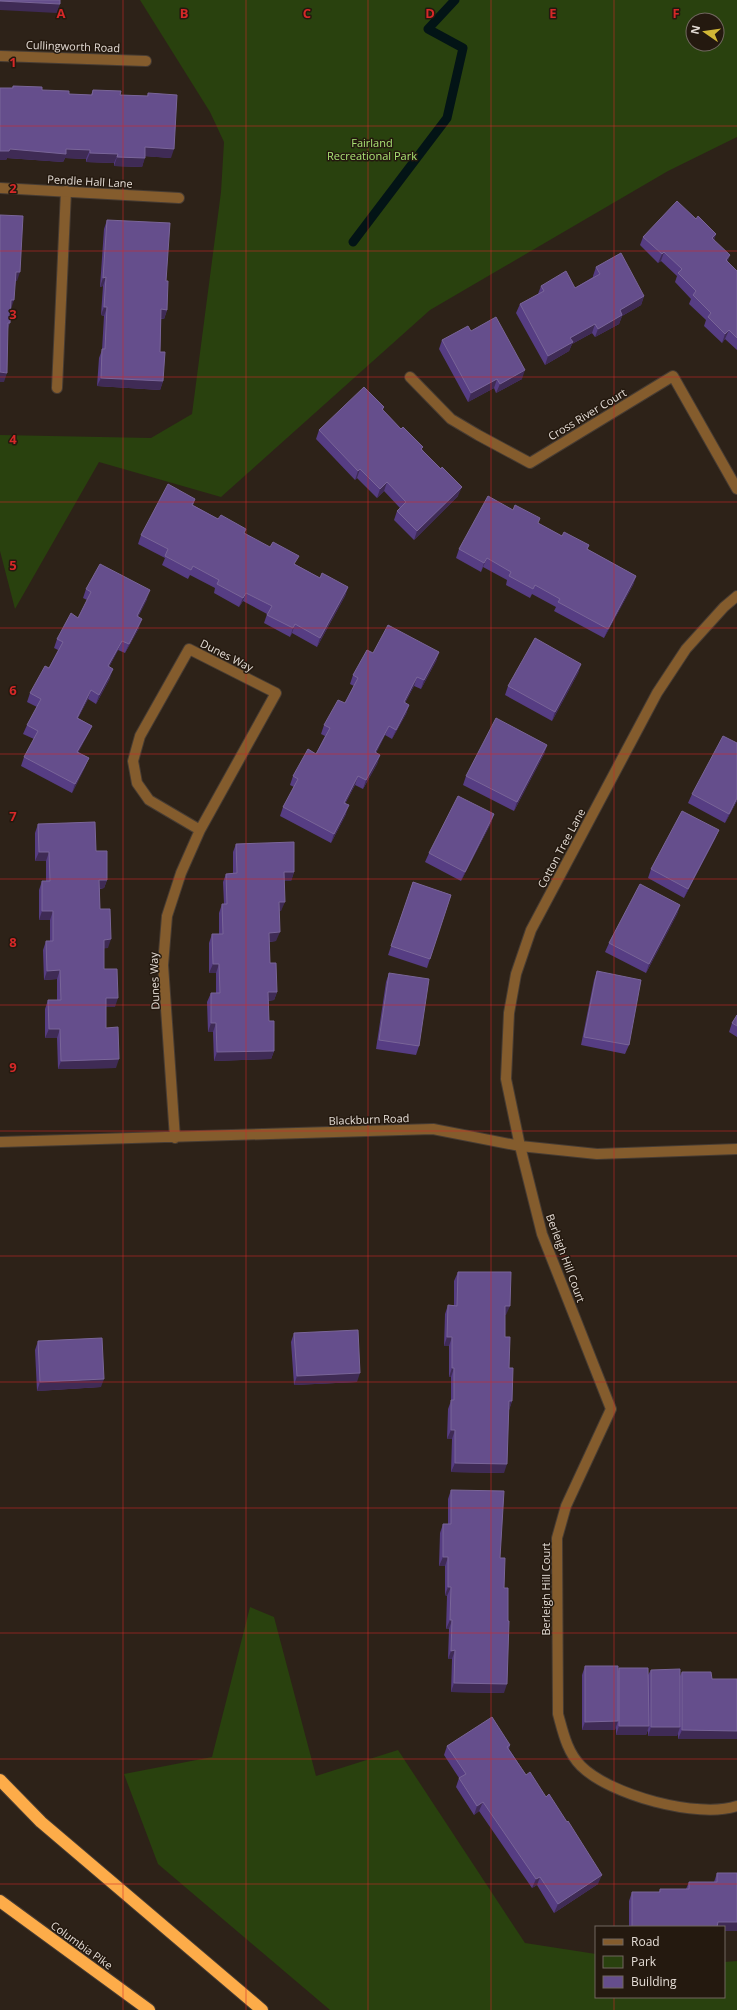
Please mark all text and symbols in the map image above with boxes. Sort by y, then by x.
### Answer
text: A [57,4,66,22]
text: B [180,4,189,22]
text: C [303,4,311,22]
text: D [425,4,435,22]
text: E [549,4,557,22]
text: F [672,4,680,22]
north arrow [685,12,725,52]
text: N [686,24,703,36]
street label: Cullingworth Road [26,37,120,55]
text: 1 [9,53,17,71]
park label: Fairland Recreational Park [327,135,417,163]
street label: Pendle Hall Lane [47,171,133,191]
text: 2 [9,179,17,197]
text: 3 [9,305,17,323]
street label: Cross River Court [545,385,629,443]
text: 4 [9,430,17,448]
text: 5 [9,556,17,574]
street label: Dunes Way [198,635,256,675]
text: 6 [9,681,17,699]
street label: Cotton Tree Lane [534,806,588,890]
text: 7 [9,807,17,825]
text: 8 [9,933,17,951]
street label: Dunes Way [145,952,162,1010]
text: 9 [9,1058,17,1076]
street label: Blackburn Road [328,1110,410,1128]
street label: Berleigh Hill Court [543,1212,589,1304]
street label: Berleigh Hill Court [538,1542,553,1636]
street label: Columbia Pike [48,1917,116,1973]
legend [595,1926,725,1998]
text: Road [631,1933,660,1950]
text: Park [631,1953,657,1970]
text: Building [631,1973,677,1990]

